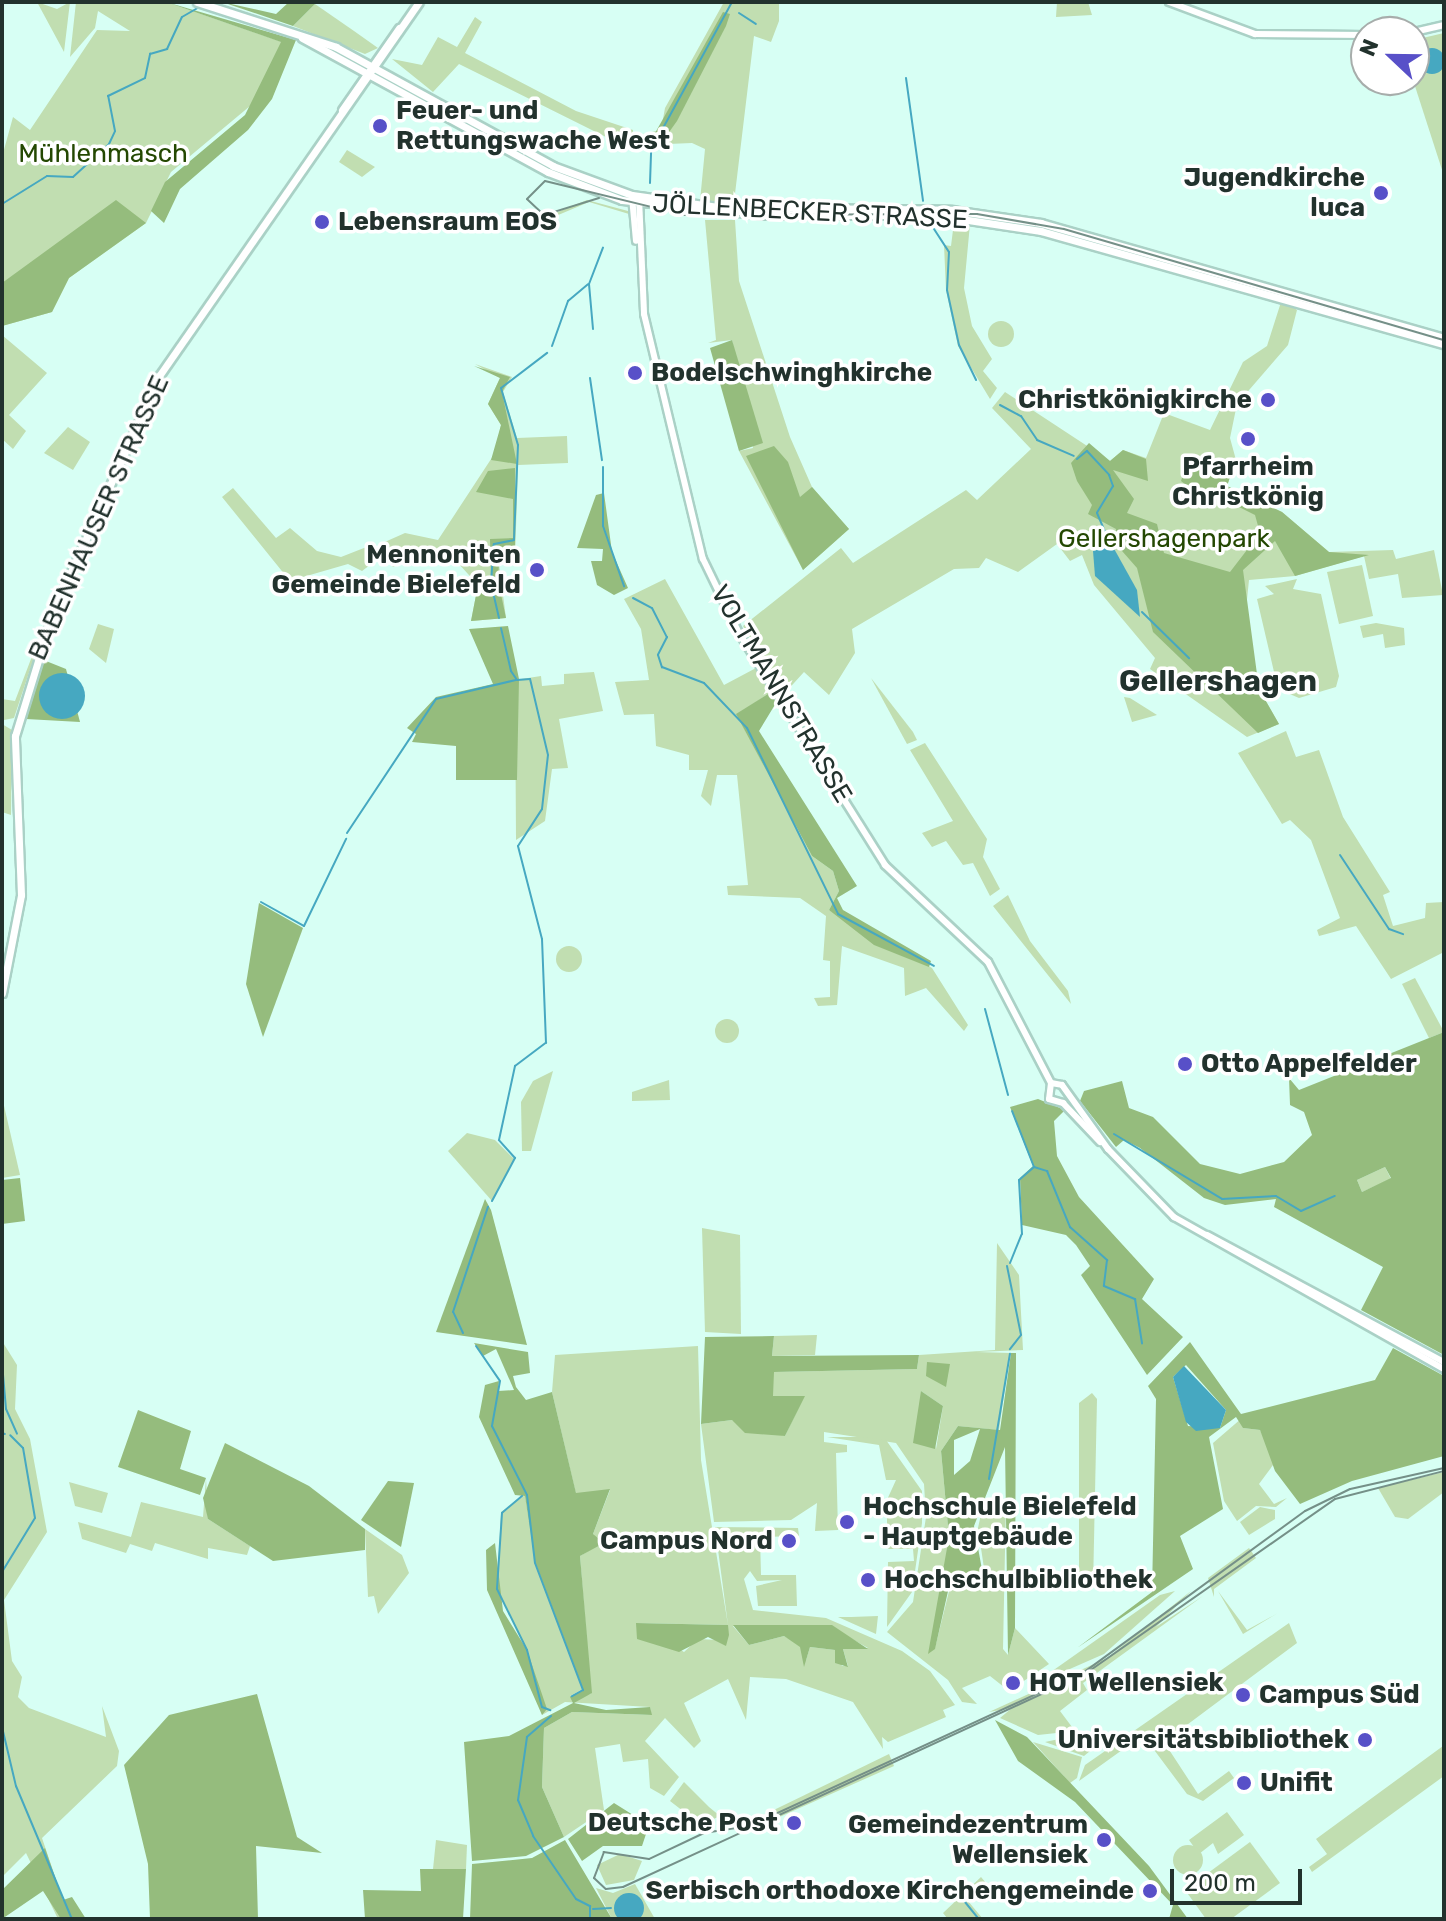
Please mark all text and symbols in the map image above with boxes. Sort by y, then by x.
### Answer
north arrow [1350,16,1430,96]
text: N [1354,35,1385,60]
place label: Feuer- und Rettungswache West [396,95,670,156]
marker: Feuer- und Rettungswache West [371,117,389,135]
park label: Mühlenmasch [18,138,188,170]
place label: Jugendkirche luca [1184,162,1365,224]
marker: Jugendkirche luca [1372,184,1390,202]
street label: JÖLLENBECKER STRASSE [652,188,968,236]
place label: Lebensraum EOS [338,206,557,238]
marker: Lebensraum EOS [313,213,331,231]
place label: Bodelschwinghkirche [651,357,932,389]
marker: Bodelschwinghkirche [626,364,644,382]
street label: BABENHAUSER STRASSE [22,371,176,665]
place label: Christkönigkirche [1018,384,1252,416]
marker: Christkönigkirche [1259,391,1277,409]
marker: Pfarrheim Christkönig [1239,430,1257,448]
place label: Pfarrheim Christkönig [1172,451,1324,512]
park label: Gellershagenpark [1058,523,1270,555]
place label: Mennoniten Gemeinde Bielefeld [271,539,521,600]
marker: Mennoniten Gemeinde Bielefeld [528,561,546,579]
street label: VOLTMANNSTRASSE [704,580,858,808]
district label: Gellershagen [1119,663,1317,699]
place label: Otto Appelfelder [1201,1048,1417,1080]
marker: Otto Appelfelder [1176,1055,1194,1073]
place label: Hochschule Bielefeld - Hauptgebäude [863,1491,1137,1552]
marker: Hochschule Bielefeld - Hauptgebäude [838,1513,856,1531]
place label: Campus Nord [600,1525,773,1557]
marker: Campus Nord [780,1532,798,1550]
place label: Hochschulbibliothek [884,1564,1153,1596]
marker: Hochschulbibliothek [859,1571,877,1589]
place label: HOT Wellensiek [1029,1667,1225,1699]
marker: HOT Wellensiek [1004,1674,1022,1692]
place label: Campus Süd [1259,1679,1420,1711]
marker: Campus Süd [1234,1686,1252,1704]
place label: Universitätsbibliothek [1057,1724,1349,1756]
marker: Universitätsbibliothek [1356,1731,1374,1749]
place label: Unifit [1260,1767,1333,1799]
marker: Unifit [1235,1774,1253,1792]
place label: Deutsche Post [588,1807,778,1839]
place label: Gemeindezentrum Wellensiek [848,1809,1088,1870]
marker: Deutsche Post [785,1814,803,1832]
marker: Gemeindezentrum Wellensiek [1095,1831,1113,1849]
scale bar [1174,1853,1306,1903]
text: 200 m [1184,1869,1256,1897]
place label: Serbisch orthodoxe Kirchengemeinde [645,1875,1134,1907]
marker: Serbisch orthodoxe Kirchengemeinde [1141,1882,1159,1900]

